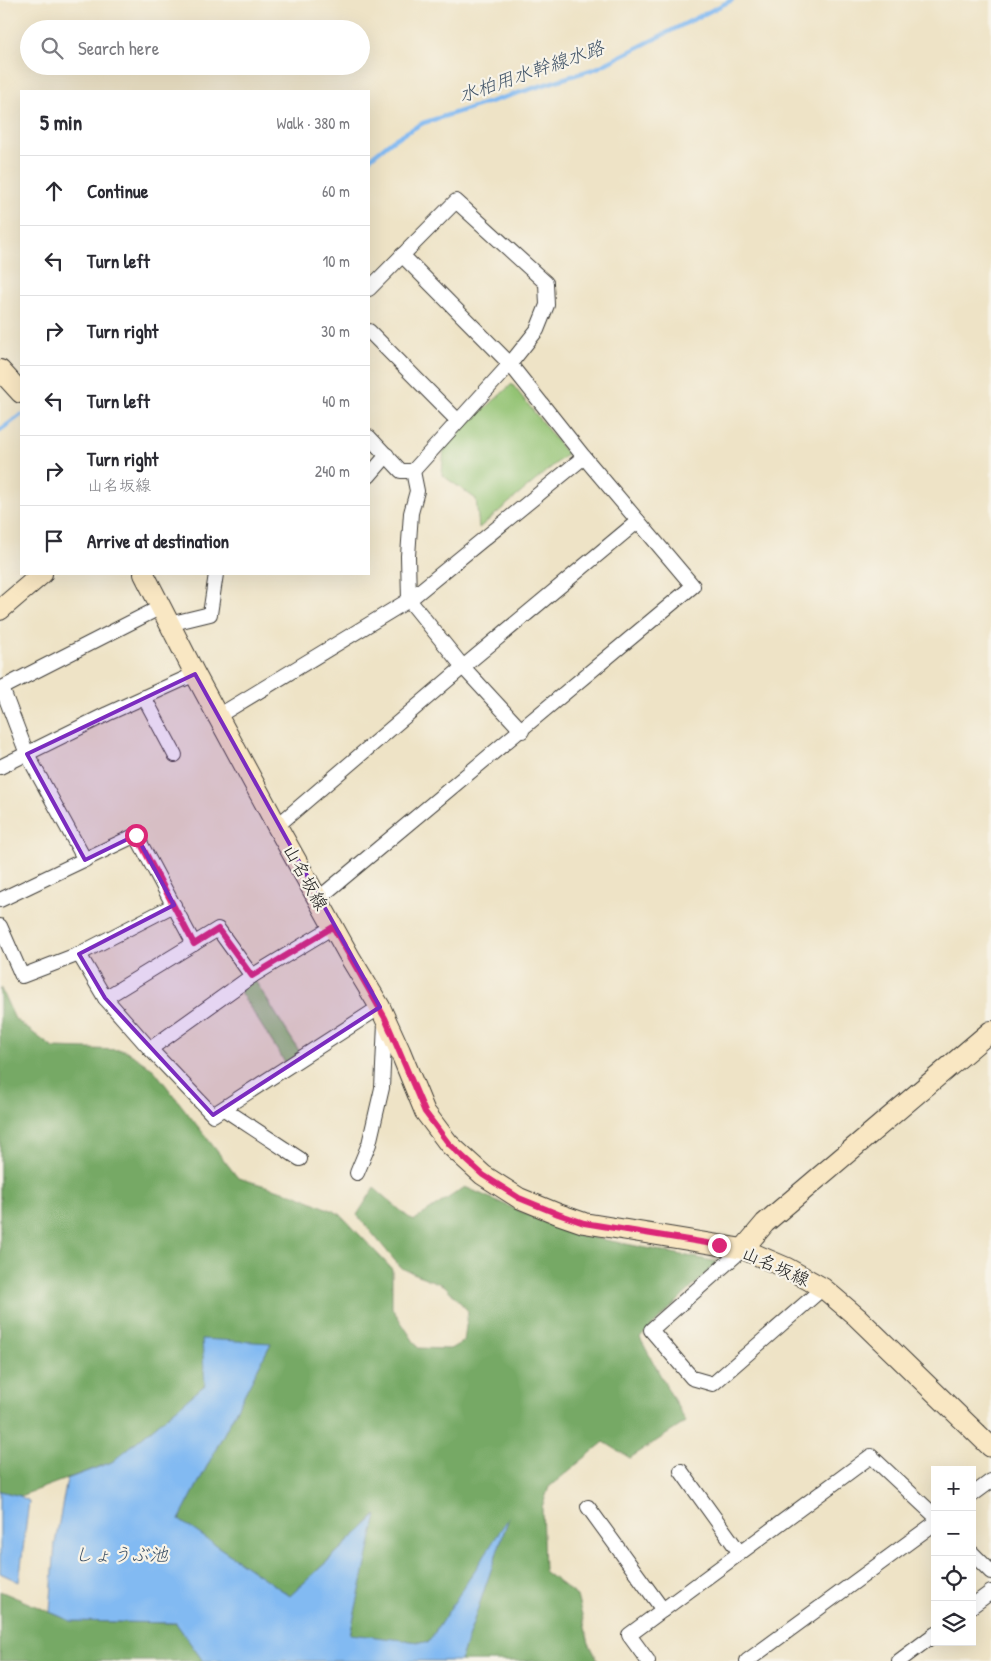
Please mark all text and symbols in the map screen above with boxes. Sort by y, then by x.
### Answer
search box [20,20,370,75]
icon: search [38,34,66,62]
water label: 水柏用水幹線水路 [455,34,608,108]
text: Search here [78,35,159,61]
text: 5 min [40,108,82,137]
text: Walk · 380 m [277,112,350,134]
icon: ahead [40,177,68,205]
text: Continue [87,178,148,204]
text: 60 m [322,180,350,202]
icon: left [40,247,68,275]
text: Turn left [87,248,150,274]
text: 10 m [322,250,350,272]
icon: right [40,317,68,345]
text: Turn right [87,318,158,344]
text: 30 m [321,320,350,342]
icon: left [40,387,68,415]
text: Turn left [87,388,150,414]
text: 40 m [322,390,350,412]
text: Turn right [87,446,158,472]
icon: right [40,457,68,485]
text: 240 m [315,460,350,482]
text: 山名坂線 [87,474,151,496]
icon: arrive [40,527,68,555]
text: Arrive at destination [87,528,229,554]
route start [125,824,148,847]
street label: 山名坂線 [278,839,334,915]
route end [708,1234,731,1257]
street label: 山名坂線 [738,1240,814,1292]
map controls [931,1466,976,1646]
button: + [931,1466,976,1511]
button: − [931,1511,976,1556]
water label: しょうぶ池 [74,1541,169,1567]
button: locate [931,1556,976,1601]
button: layers [931,1601,976,1646]

